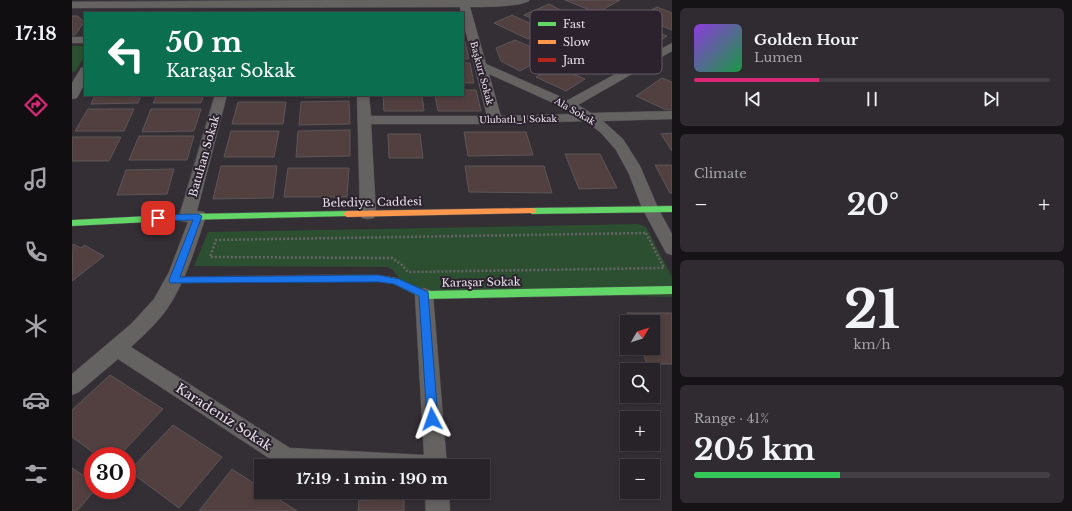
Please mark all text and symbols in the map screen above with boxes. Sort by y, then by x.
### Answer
legend [530,10,662,74]
text: Fast [563,17,586,31]
text: 17:18 [15,23,57,45]
text: 50 m [166,25,242,60]
icon: left [100,28,152,80]
text: Golden Hour [754,30,858,49]
text: Slow [563,35,591,49]
street label: Başkurt Sokak [468,40,496,107]
text: Lumen [754,49,803,66]
text: Jam [561,53,585,67]
text: Karaşar Sokak [166,60,296,82]
icon: previous [742,88,764,110]
icon: pause [861,88,883,110]
icon: next [980,88,1002,110]
icon: directions [22,91,50,119]
street label: Ala Sokak [552,94,598,127]
street label: Batuhan Sokak [186,113,222,198]
street label: Ulubatlı_1 Sokak [479,113,557,125]
icon: music [22,165,50,193]
text: Climate [694,165,747,182]
text: 20° [847,186,899,223]
text: − [694,191,708,218]
text: + [1038,191,1050,218]
street label: Belediye. Caddesi [322,194,422,210]
pin [141,201,175,235]
icon: arrive [147,207,169,229]
icon: phone [22,238,50,266]
street label: Karaşar Sokak [441,274,521,290]
text: 21 [844,278,900,342]
icon: climate [22,312,50,340]
north arrow [620,315,660,355]
map controls [620,315,660,499]
text: km/h [854,336,890,353]
button: search [620,363,660,403]
street label: Karadeniz Sokak [173,380,275,454]
icon: car [22,386,50,414]
position arrow [411,398,453,440]
text: Range · 41% [694,410,769,427]
button: + [620,411,660,451]
text: 205 km [694,431,815,468]
speed limit sign: 30 [84,447,136,499]
button: − [620,459,660,499]
icon: filters [22,460,50,488]
text: 17:19 · 1 min · 190 m [296,469,448,488]

